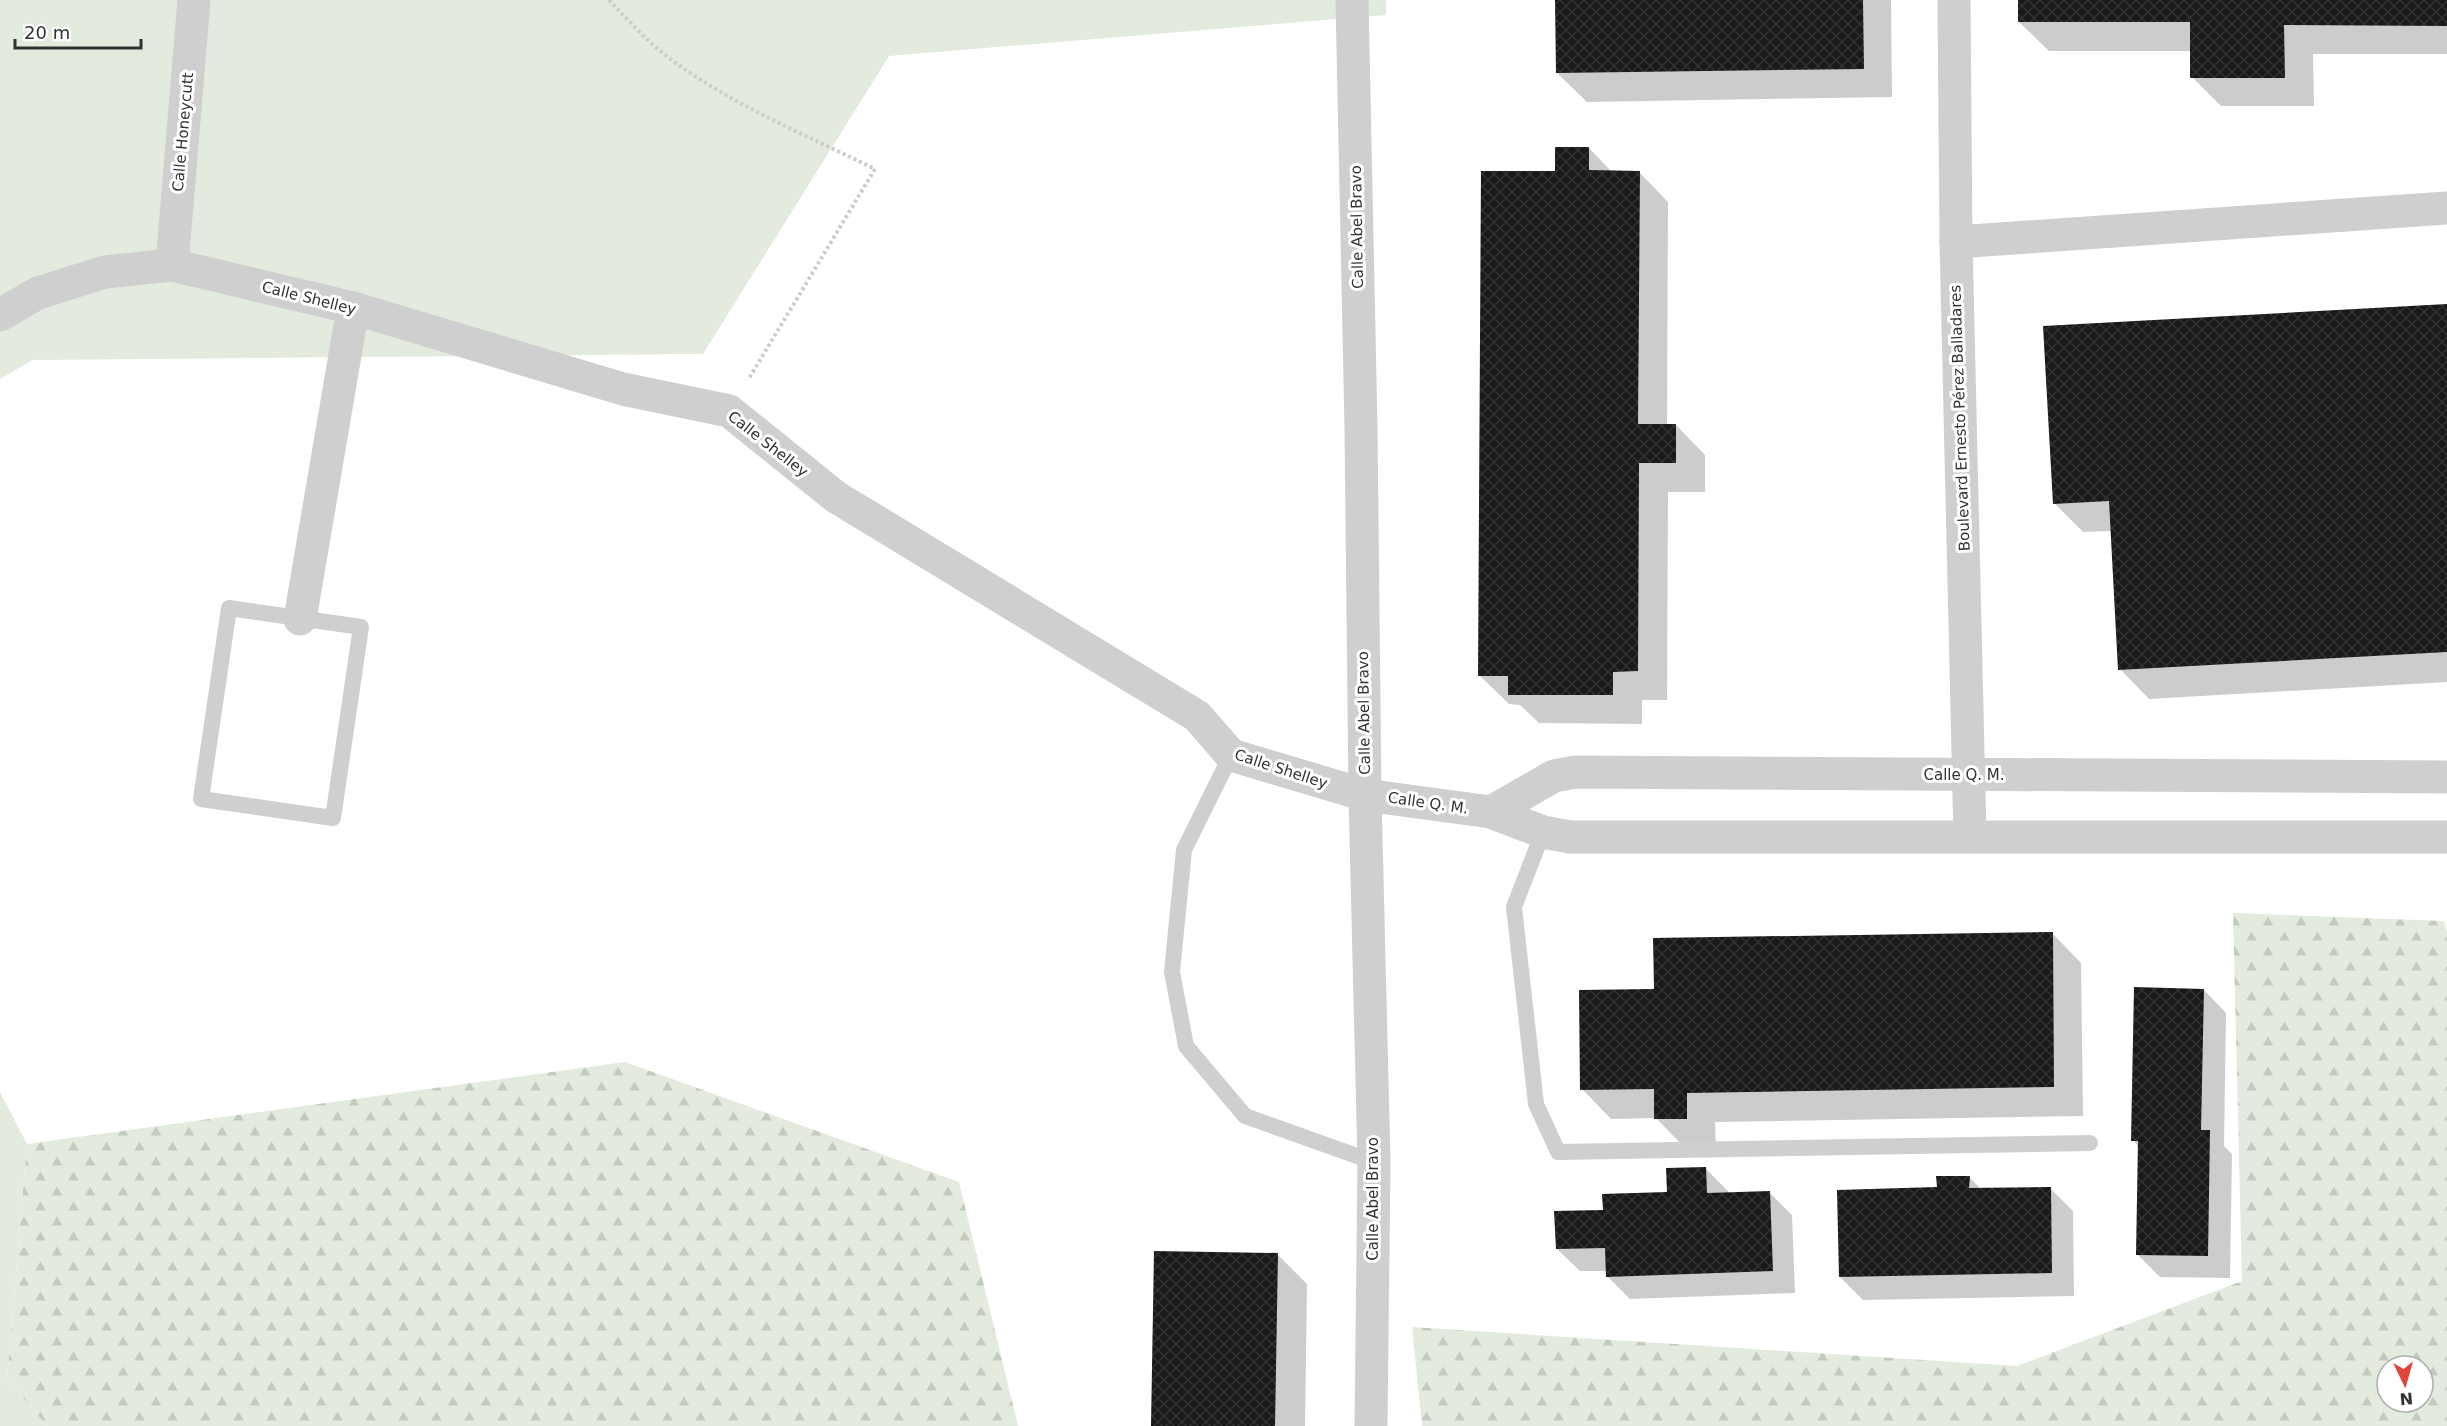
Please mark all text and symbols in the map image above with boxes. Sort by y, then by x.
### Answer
scale bar [15,12,141,50]
text: 20 m [24,22,70,43]
street label: Calle Honeycutt [169,72,197,192]
street label: Calle Abel Bravo [1347,165,1367,289]
street label: Calle Shelley [260,278,358,318]
street label: Boulevard Ernesto Pérez Balladares [1946,284,1974,551]
street label: Calle Shelley [724,407,812,481]
street label: Calle Abel Bravo [1354,651,1374,775]
street label: Calle Shelley [1232,745,1330,793]
street label: Calle Q. M. [1923,766,2005,784]
street label: Calle Q. M. [1387,788,1469,818]
street label: Calle Abel Bravo [1364,1137,1382,1261]
north arrow [2375,1354,2435,1414]
text: N [2399,1388,2414,1408]

